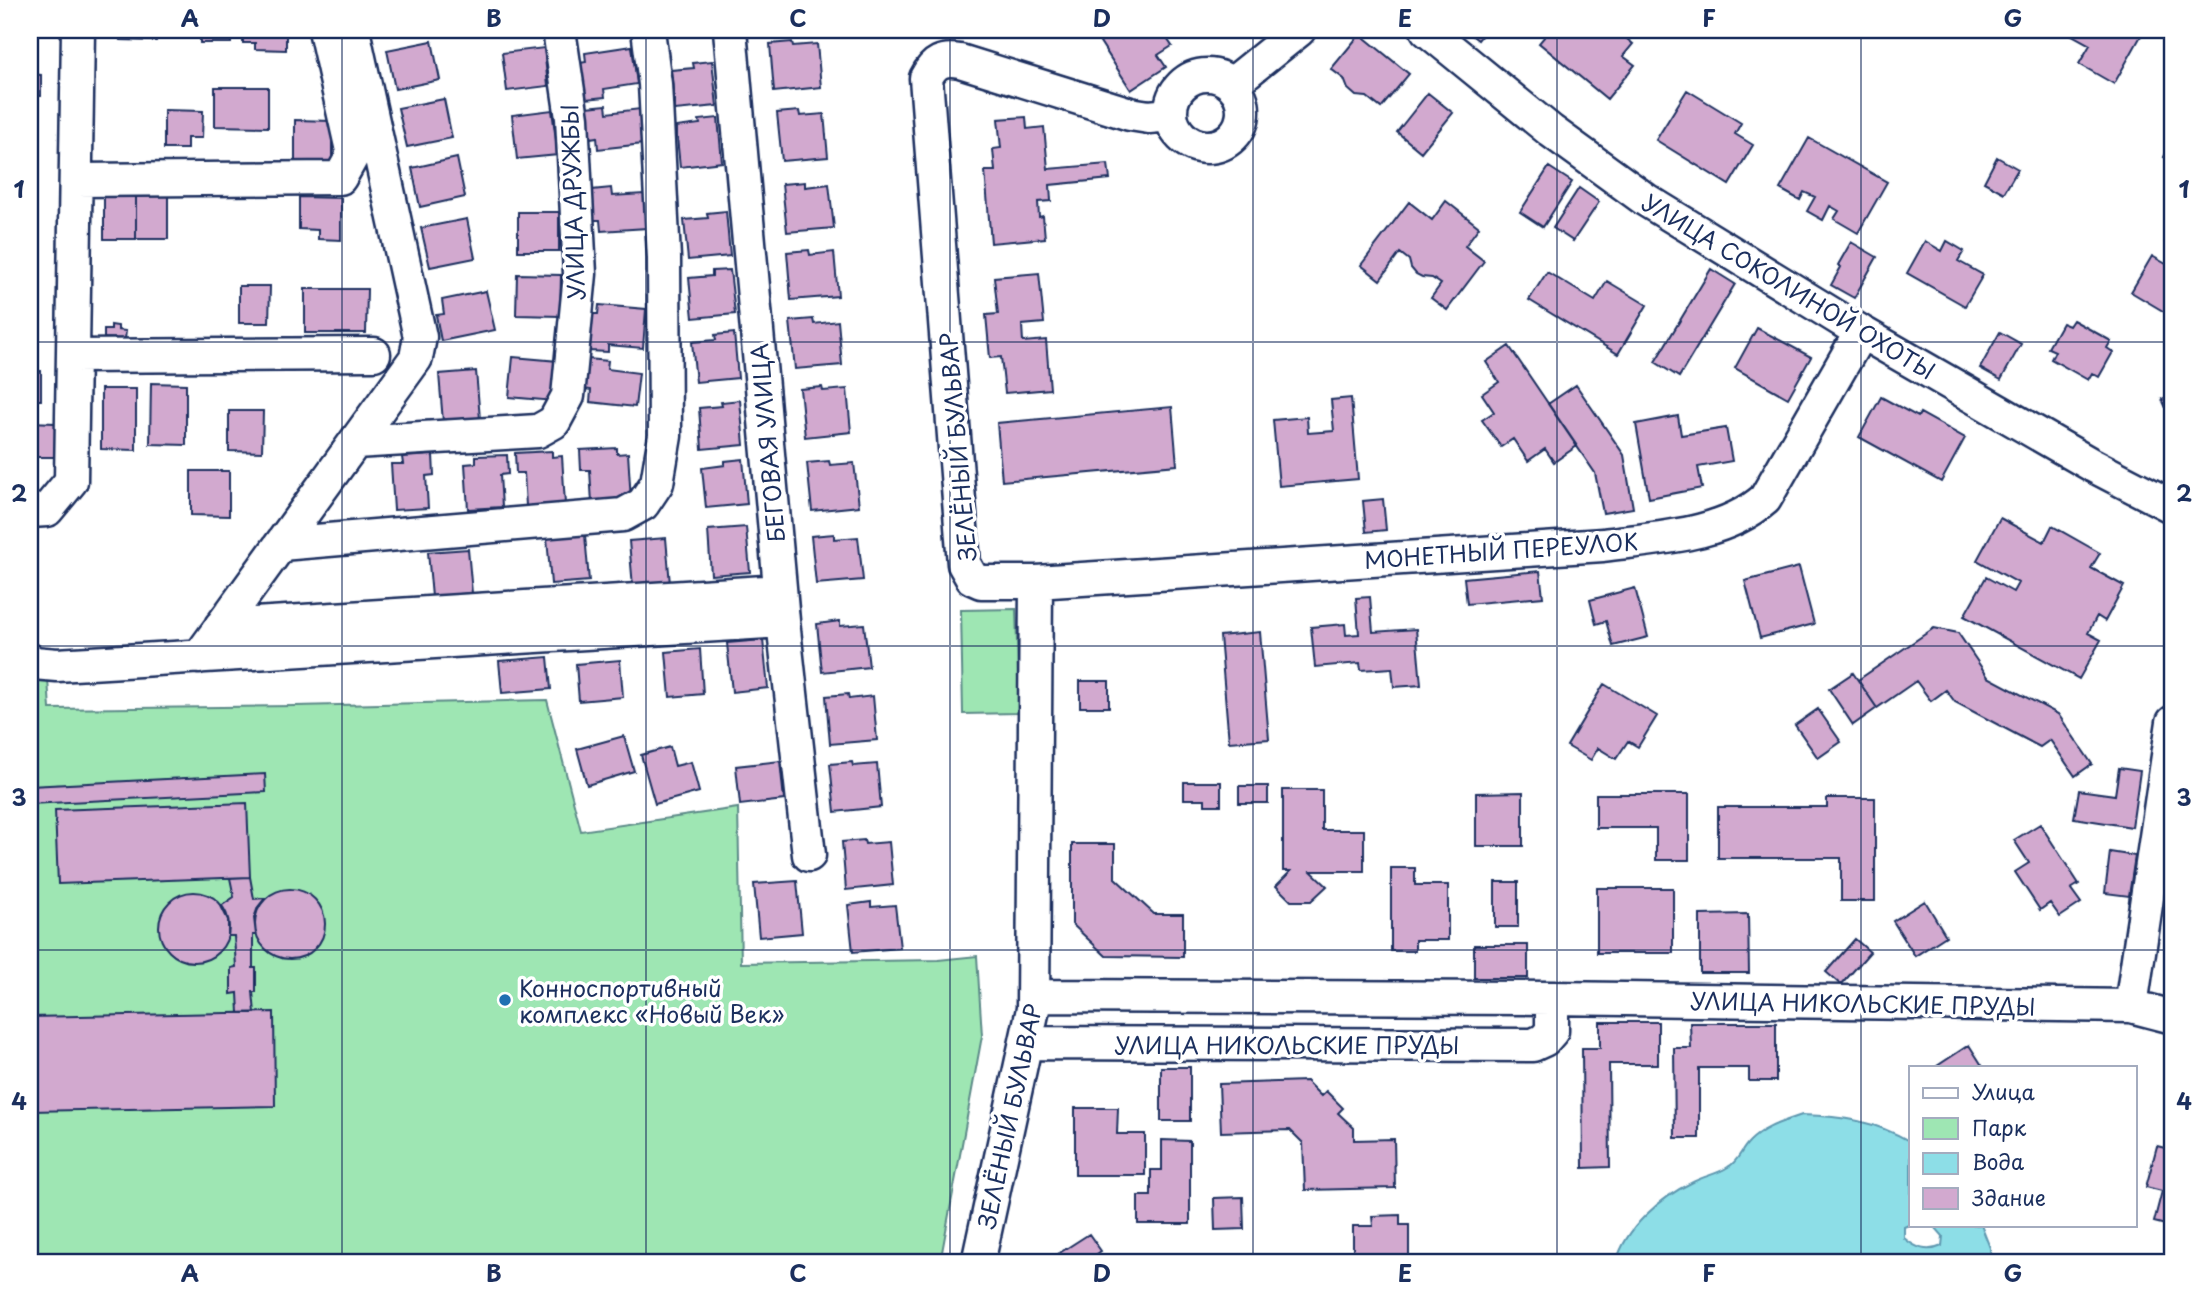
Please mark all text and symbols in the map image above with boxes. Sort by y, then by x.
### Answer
text: A [181,0,199,35]
text: B [486,0,502,35]
text: C [789,0,807,35]
text: D [1093,0,1111,35]
text: E [1398,0,1412,35]
text: F [1702,0,1716,35]
text: G [2004,0,2022,35]
street label: УЛИЦА ДРУЖБЫ [551,103,593,301]
text: 1 [14,171,25,206]
text: 1 [2179,171,2190,206]
street label: УЛИЦА СОКОЛИНОЙ ОХОТЫ [1636,184,1942,388]
street label: ЗЕЛЁНЫЙ БУЛЬВАР [930,331,984,563]
street label: БЕГОВАЯ УЛИЦА [741,342,793,544]
text: 2 [11,475,27,510]
text: 2 [2176,475,2192,510]
street label: МОНЕТНЫЙ ПЕРЕУЛОК [1363,523,1639,577]
text: 3 [11,779,27,814]
text: 3 [2176,779,2192,814]
place label: Конноспортивный комплекс «Новый Век» [519,970,784,1031]
street label: УЛИЦА НИКОЛЬСКИЕ ПРУДЫ [1690,982,2036,1024]
marker: Конноспортивный комплекс «Новый Век» [497,992,513,1008]
street label: ЗЕЛЁНЫЙ БУЛЬВАР [968,1000,1050,1232]
street label: УЛИЦА НИКОЛЬСКИЕ ПРУДЫ [1114,1027,1460,1062]
legend [1909,1066,2136,1226]
text: Улица [1972,1075,2035,1107]
text: 4 [11,1083,27,1118]
text: 4 [2176,1083,2192,1118]
text: Парк [1972,1111,2027,1143]
text: Вода [1972,1145,2024,1177]
text: Здание [1972,1181,2046,1213]
text: A [181,1255,199,1290]
text: B [486,1255,502,1290]
text: C [789,1255,807,1290]
text: D [1093,1255,1111,1290]
text: E [1398,1255,1412,1290]
text: F [1702,1255,1716,1290]
text: G [2004,1255,2022,1290]

